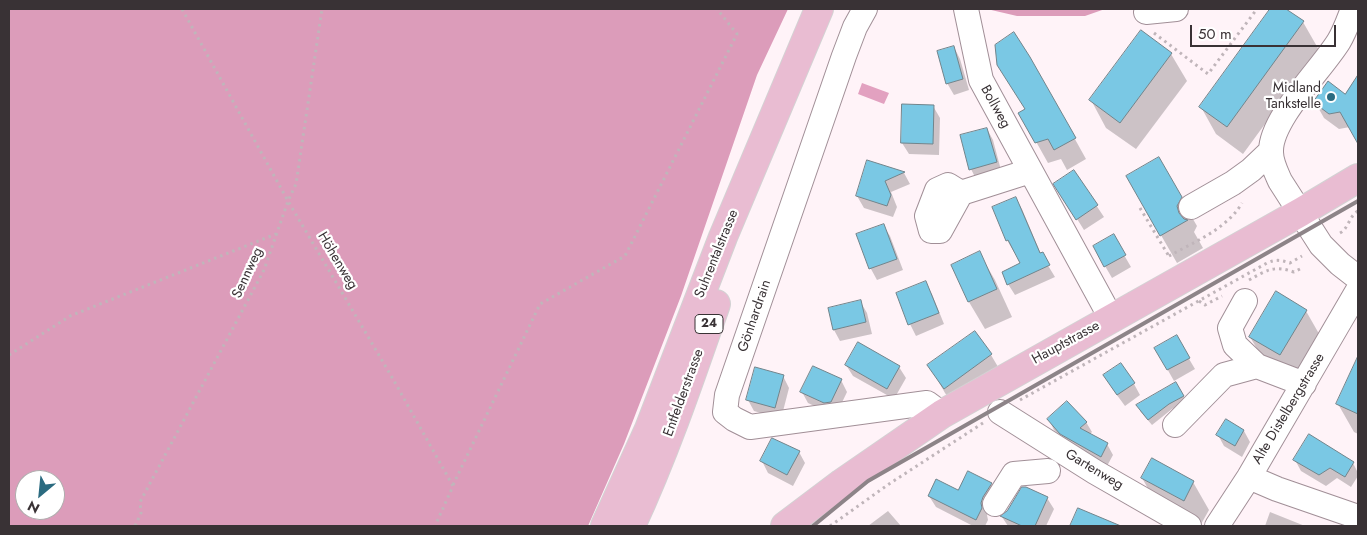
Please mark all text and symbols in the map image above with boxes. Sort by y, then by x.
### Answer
scale bar [1192,15,1338,47]
text: 50 m [1198,23,1232,45]
place label: Midland Tankstelle [1266,81,1321,114]
street label: Bollweg [976,83,1014,131]
marker: Midland Tankstelle [1325,91,1337,103]
street label: Suhrentalstrasse [692,207,742,301]
street label: Höhenweg [313,229,361,293]
street label: Sennweg [229,245,267,301]
street label: Gönhardrain [735,278,775,354]
road number: 24 [695,314,723,334]
street label: Hauptstrasse [1029,318,1103,368]
street label: Entfelderstrasse [660,347,708,439]
street label: Alte Distelbergstrasse [1249,350,1329,468]
street label: Gartenweg [1062,446,1126,494]
north arrow [15,470,65,520]
text: N [24,496,43,519]

